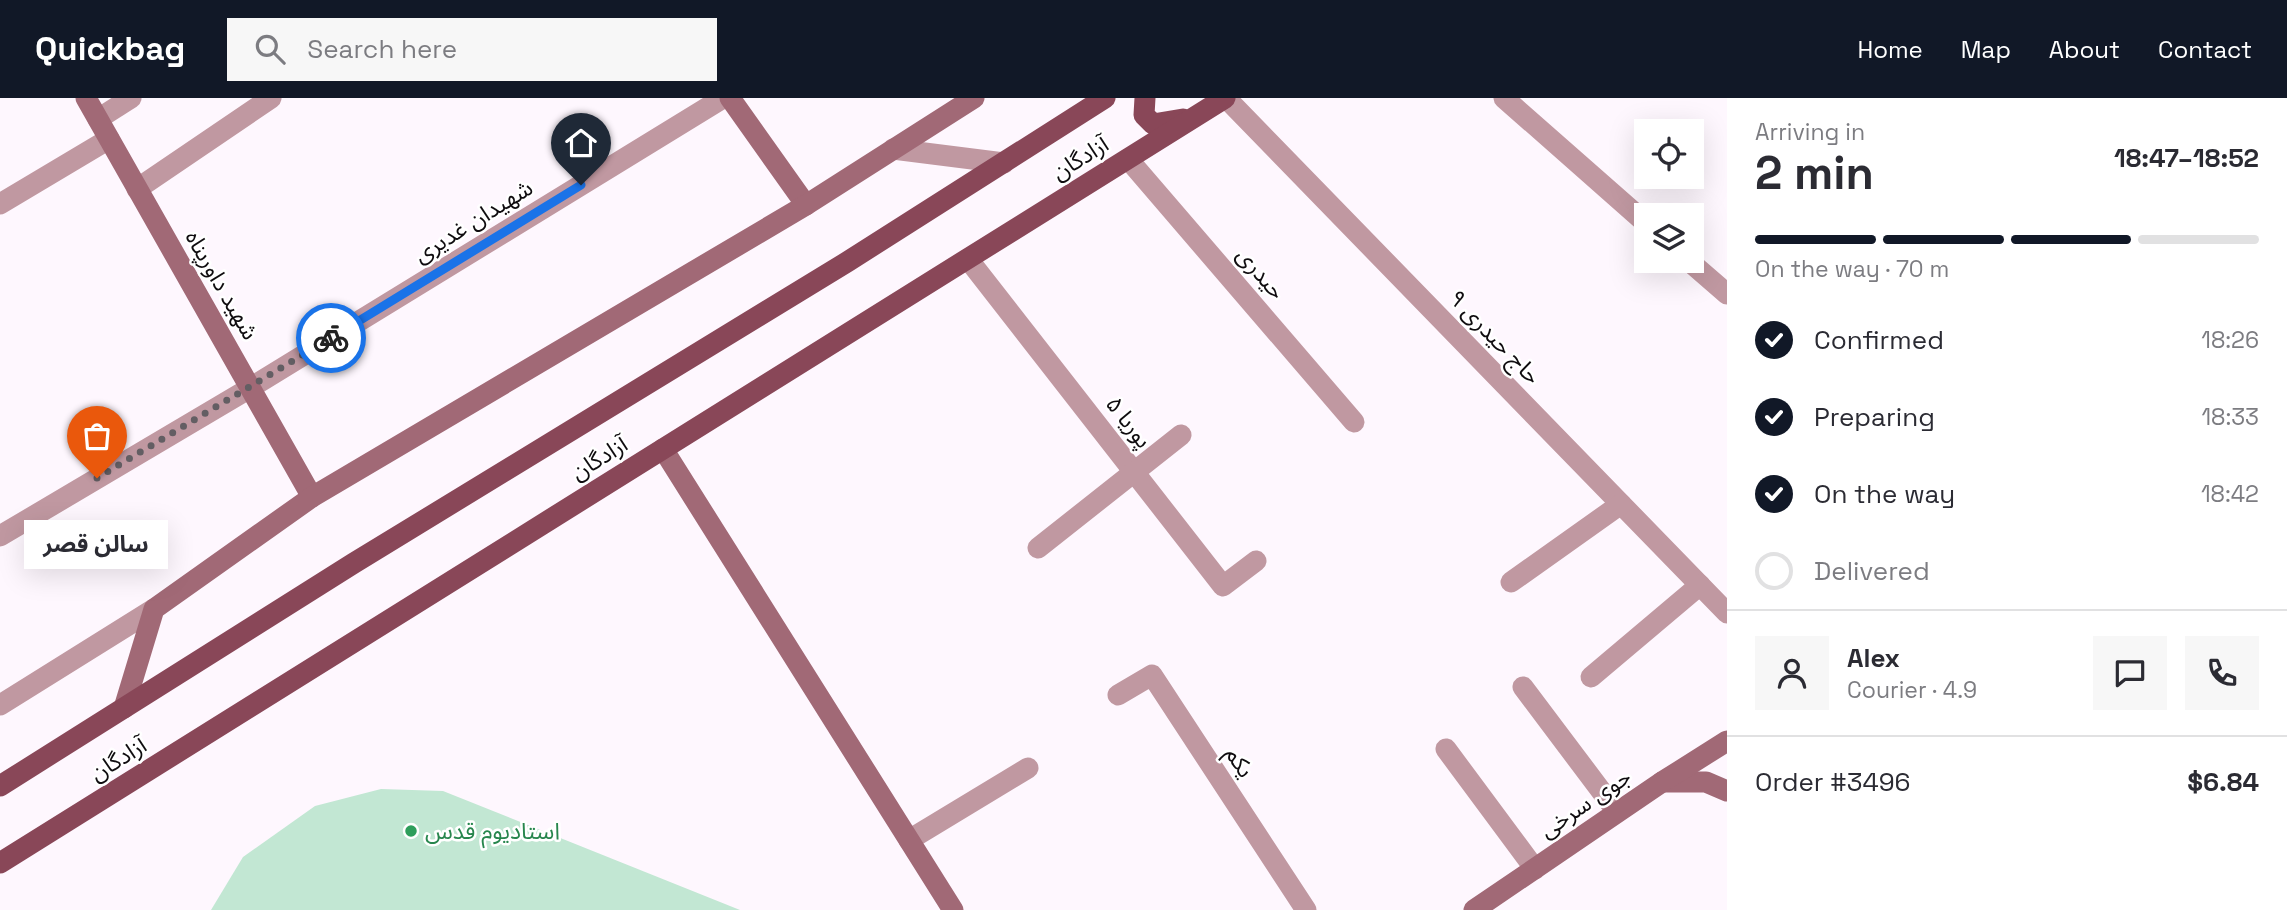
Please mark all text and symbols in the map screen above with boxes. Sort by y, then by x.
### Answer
search box [227,18,717,81]
text: Quickbag [35,28,185,70]
icon: search [251,30,289,68]
text: Search here [307,32,457,66]
text: Home [1857,34,1923,65]
text: Map [1961,34,2011,65]
text: About [2049,34,2120,65]
text: Contact [2158,34,2252,65]
pin [551,113,611,185]
text: Arriving in [1755,117,1865,147]
map controls [1634,119,1704,273]
button: locate [1634,119,1704,189]
icon: home [562,124,600,162]
street label: آزادگان [1046,128,1115,187]
text: 18:47–18:52 [2114,141,2259,175]
text: 2 min [1755,144,1874,202]
street label: شهیدان غدیری [408,173,538,269]
button: layers [1634,203,1704,273]
street label: شهید داورپناه [178,225,265,345]
street label: حیدری [1230,240,1292,306]
text: On the way · 70 m [1755,254,1949,284]
street label: حاج حیدری ۹ [1441,283,1548,392]
courier [296,303,366,373]
icon: bike [312,319,350,357]
icon: check [1755,321,1793,359]
text: Confirmed [1814,323,1944,357]
text: 18:26 [2201,325,2259,355]
street label: پوریا ۵ [1099,390,1159,454]
icon: check [1755,398,1793,436]
text: Preparing [1814,400,1935,434]
text: 18:33 [2201,402,2259,432]
pin [67,406,127,478]
icon: bag [78,417,116,455]
street label: آزادگان [565,428,634,487]
icon: check [1755,475,1793,513]
text: On the way [1814,477,1955,511]
text: 18:42 [2201,479,2259,509]
callout: سالن قصر [25,520,169,569]
text: سالن قصر [43,529,149,559]
text: Delivered [1814,554,1930,588]
button: person [1755,636,1829,710]
button: chat [2093,636,2167,710]
button: phone [2185,636,2259,710]
text: Alex [1847,641,1900,675]
text: Courier · 4.9 [1847,675,1977,705]
street label: آزادگان [84,729,153,788]
street label: یکم [1217,741,1261,784]
street label: جوی سرخی [1533,761,1637,845]
text: Order #3496 [1755,765,1910,799]
text: $6.84 [2187,765,2259,799]
place label: استادیوم قدس [425,816,560,849]
marker: استادیوم قدس [403,823,419,839]

